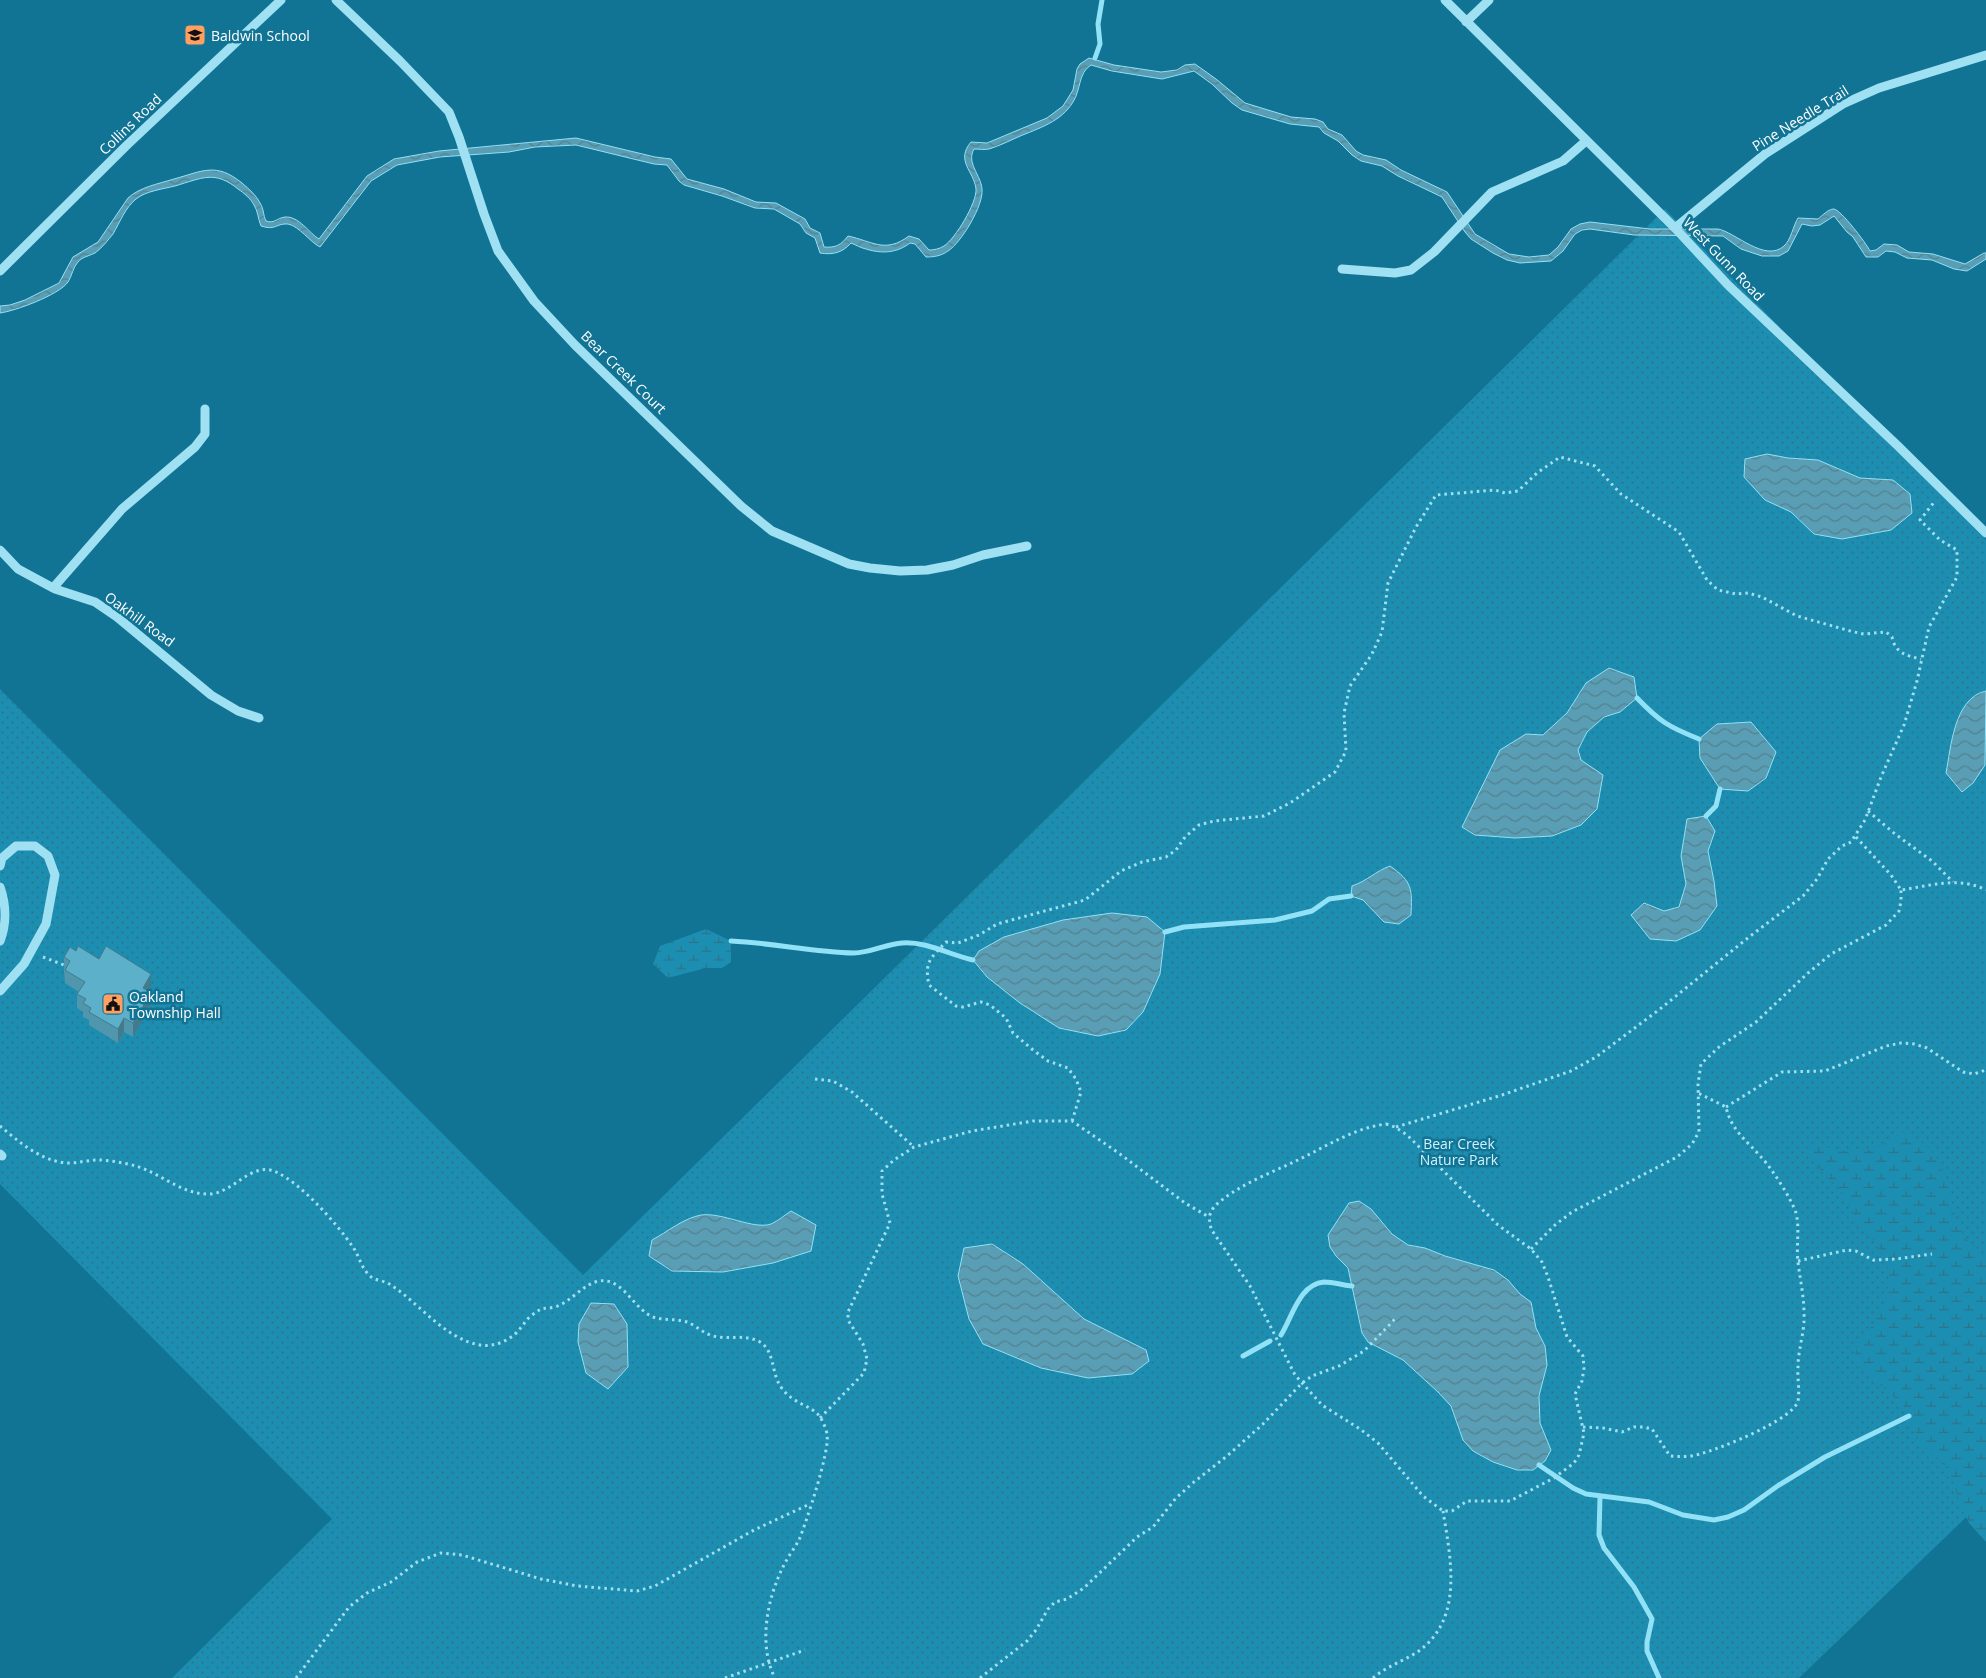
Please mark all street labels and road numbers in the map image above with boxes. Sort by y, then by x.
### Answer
street label: Pine Needle Trail [1748,81,1852,155]
street label: Collins Road [95,89,165,159]
street label: West Gunn Road [1679,213,1769,305]
street label: Bear Creek Court [577,326,671,418]
street label: Oakhill Road [101,587,179,651]

